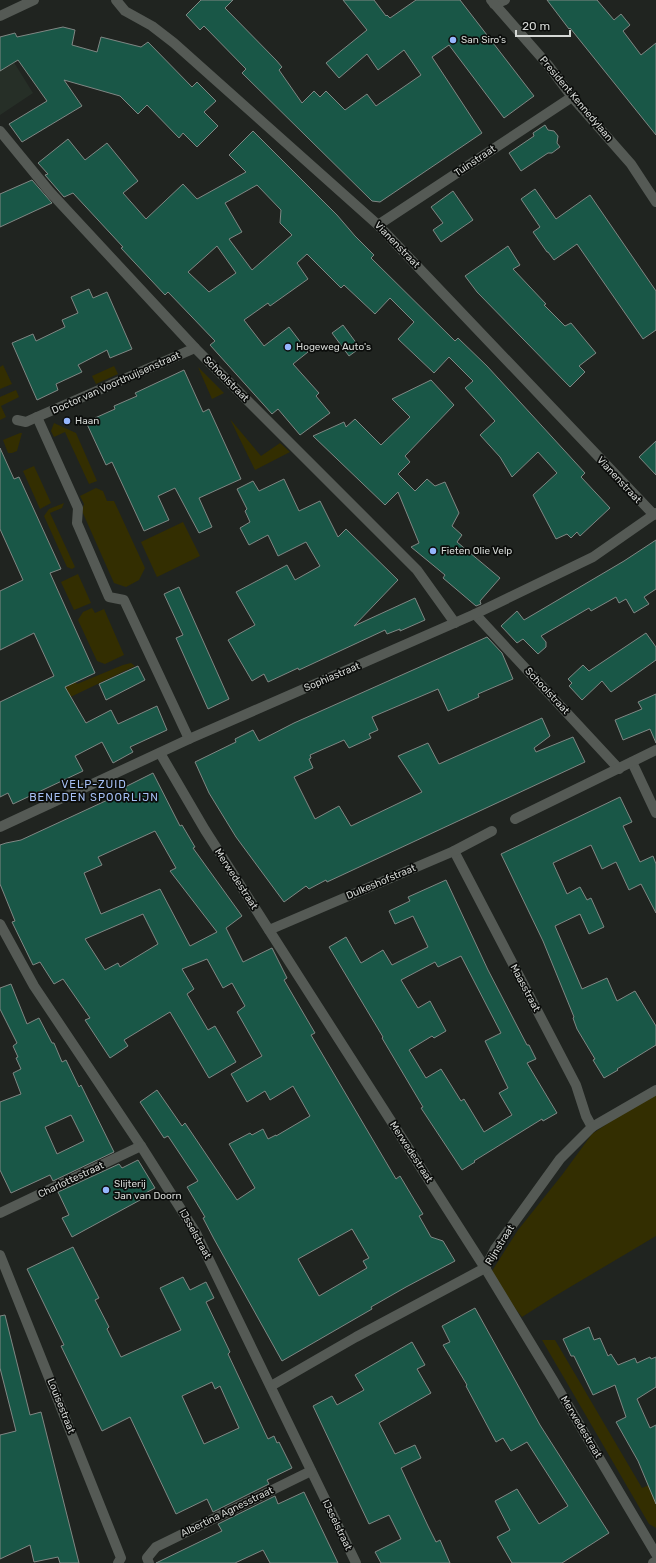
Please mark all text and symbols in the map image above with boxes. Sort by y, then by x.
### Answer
scale bar [516,12,570,38]
text: 20 m [522,19,550,33]
place label: San Siro's [461,34,506,46]
marker: San Siro's [448,35,458,45]
street label: President Kennedylaan [537,54,615,144]
street label: Tuinstraat [452,143,498,179]
street label: Vianenstraat [372,219,422,271]
place label: Hogeweg Auto's [296,341,371,353]
marker: Hogeweg Auto's [283,342,293,352]
street label: Doctor van Voorthuijsenstraat [50,349,182,417]
street label: Schoolstraat [201,354,251,404]
place label: Haan [75,415,99,427]
marker: Haan [62,416,72,426]
street label: Vianenstraat [594,454,644,506]
place label: Fieten Olie Velp [441,545,512,557]
marker: Fieten Olie Velp [428,546,438,556]
street label: Sophiastraat [302,660,362,694]
street label: Schoolstraat [522,665,572,717]
district label: VELP-ZUID BENEDEN SPOORLIJN [29,778,159,804]
street label: Merwedestraat [212,846,260,912]
street label: Dulkeshofstraat [345,862,418,902]
street label: Maasstraat [508,962,542,1014]
street label: Merwedestraat [387,1119,435,1185]
street label: Charlottestraat [36,1159,106,1200]
place label: Slijterij Jan van Doorn [114,1178,182,1202]
marker: Slijterij Jan van Doorn [101,1185,111,1195]
street label: IJsselstraat [176,1207,214,1261]
street label: Rijnstraat [483,1223,517,1267]
street label: Louisestraat [45,1377,77,1435]
street label: Merwedestraat [558,1394,604,1460]
street label: Albertina Agnesstraat [179,1484,275,1540]
street label: IJsselstraat [320,1498,354,1552]

